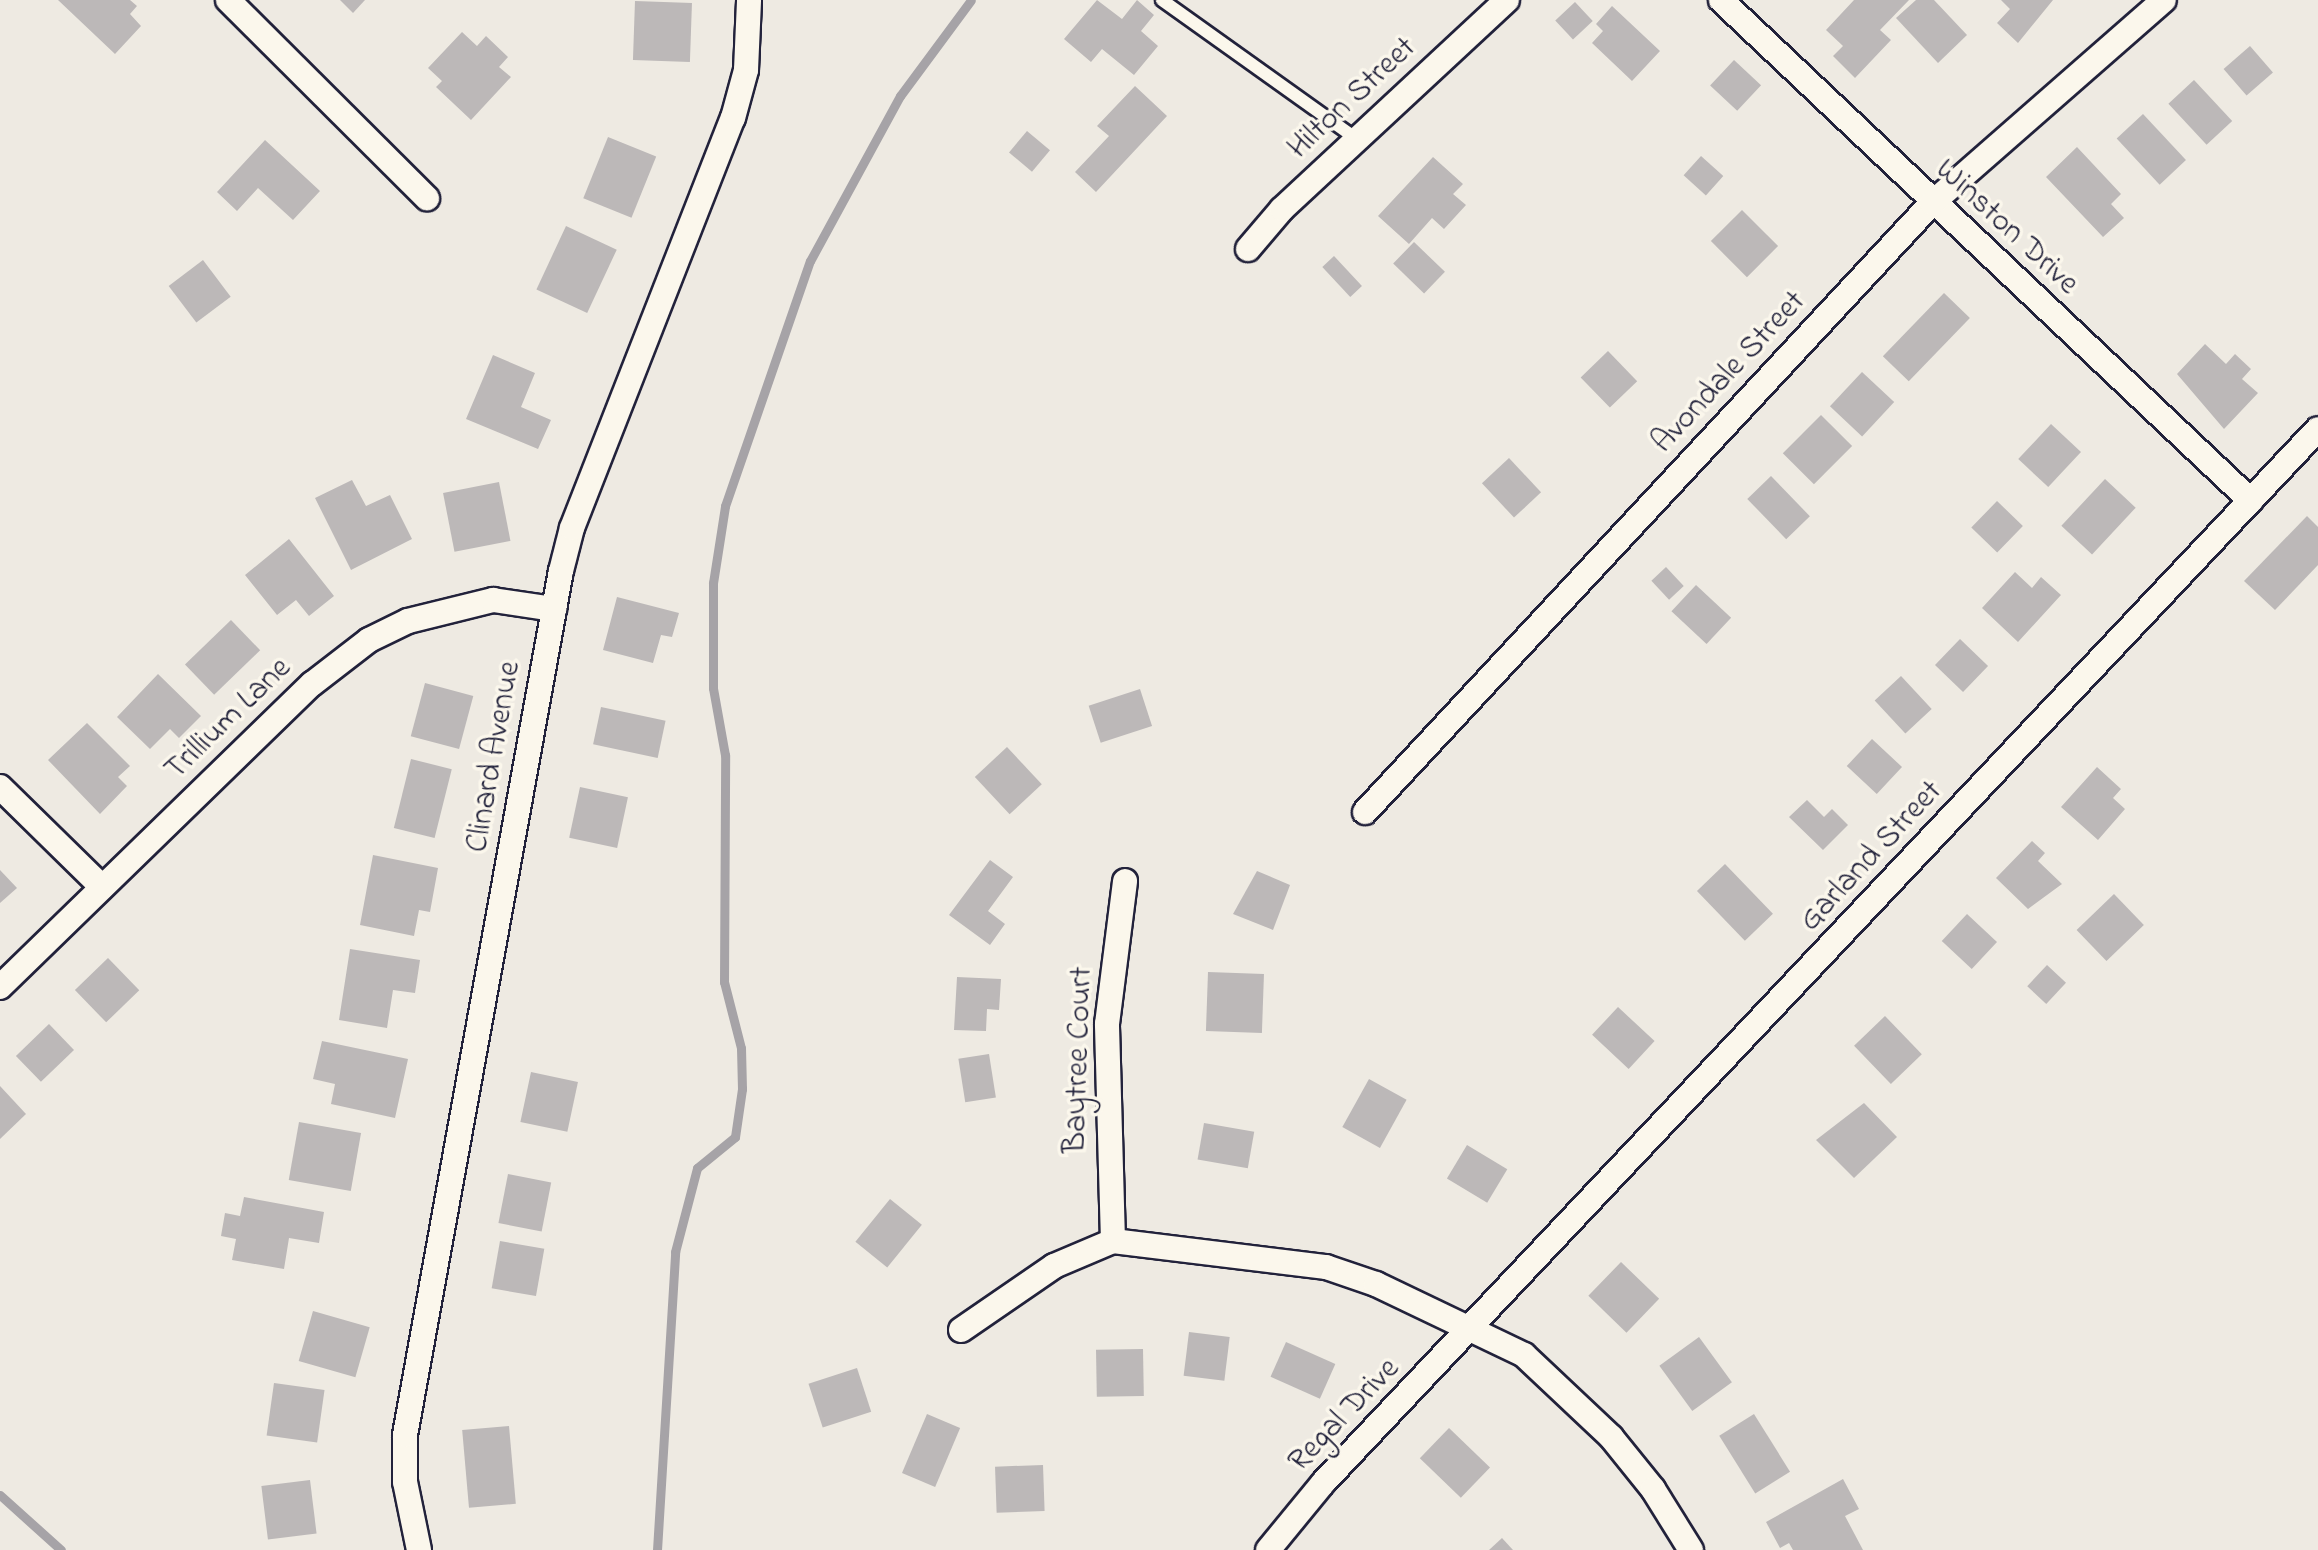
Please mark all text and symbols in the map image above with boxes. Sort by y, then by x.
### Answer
street label: Hilton Street [1281,30,1425,168]
street label: Winston Drive [1926,152,2086,304]
street label: Avondale Street [1645,284,1815,462]
street label: Trillium Lane [158,650,300,790]
street label: Clinard Avenue [459,658,531,856]
street label: Garland Street [1792,774,1952,940]
street label: Baytree Court [1058,966,1102,1154]
street label: Regal Drive [1281,1351,1409,1481]

